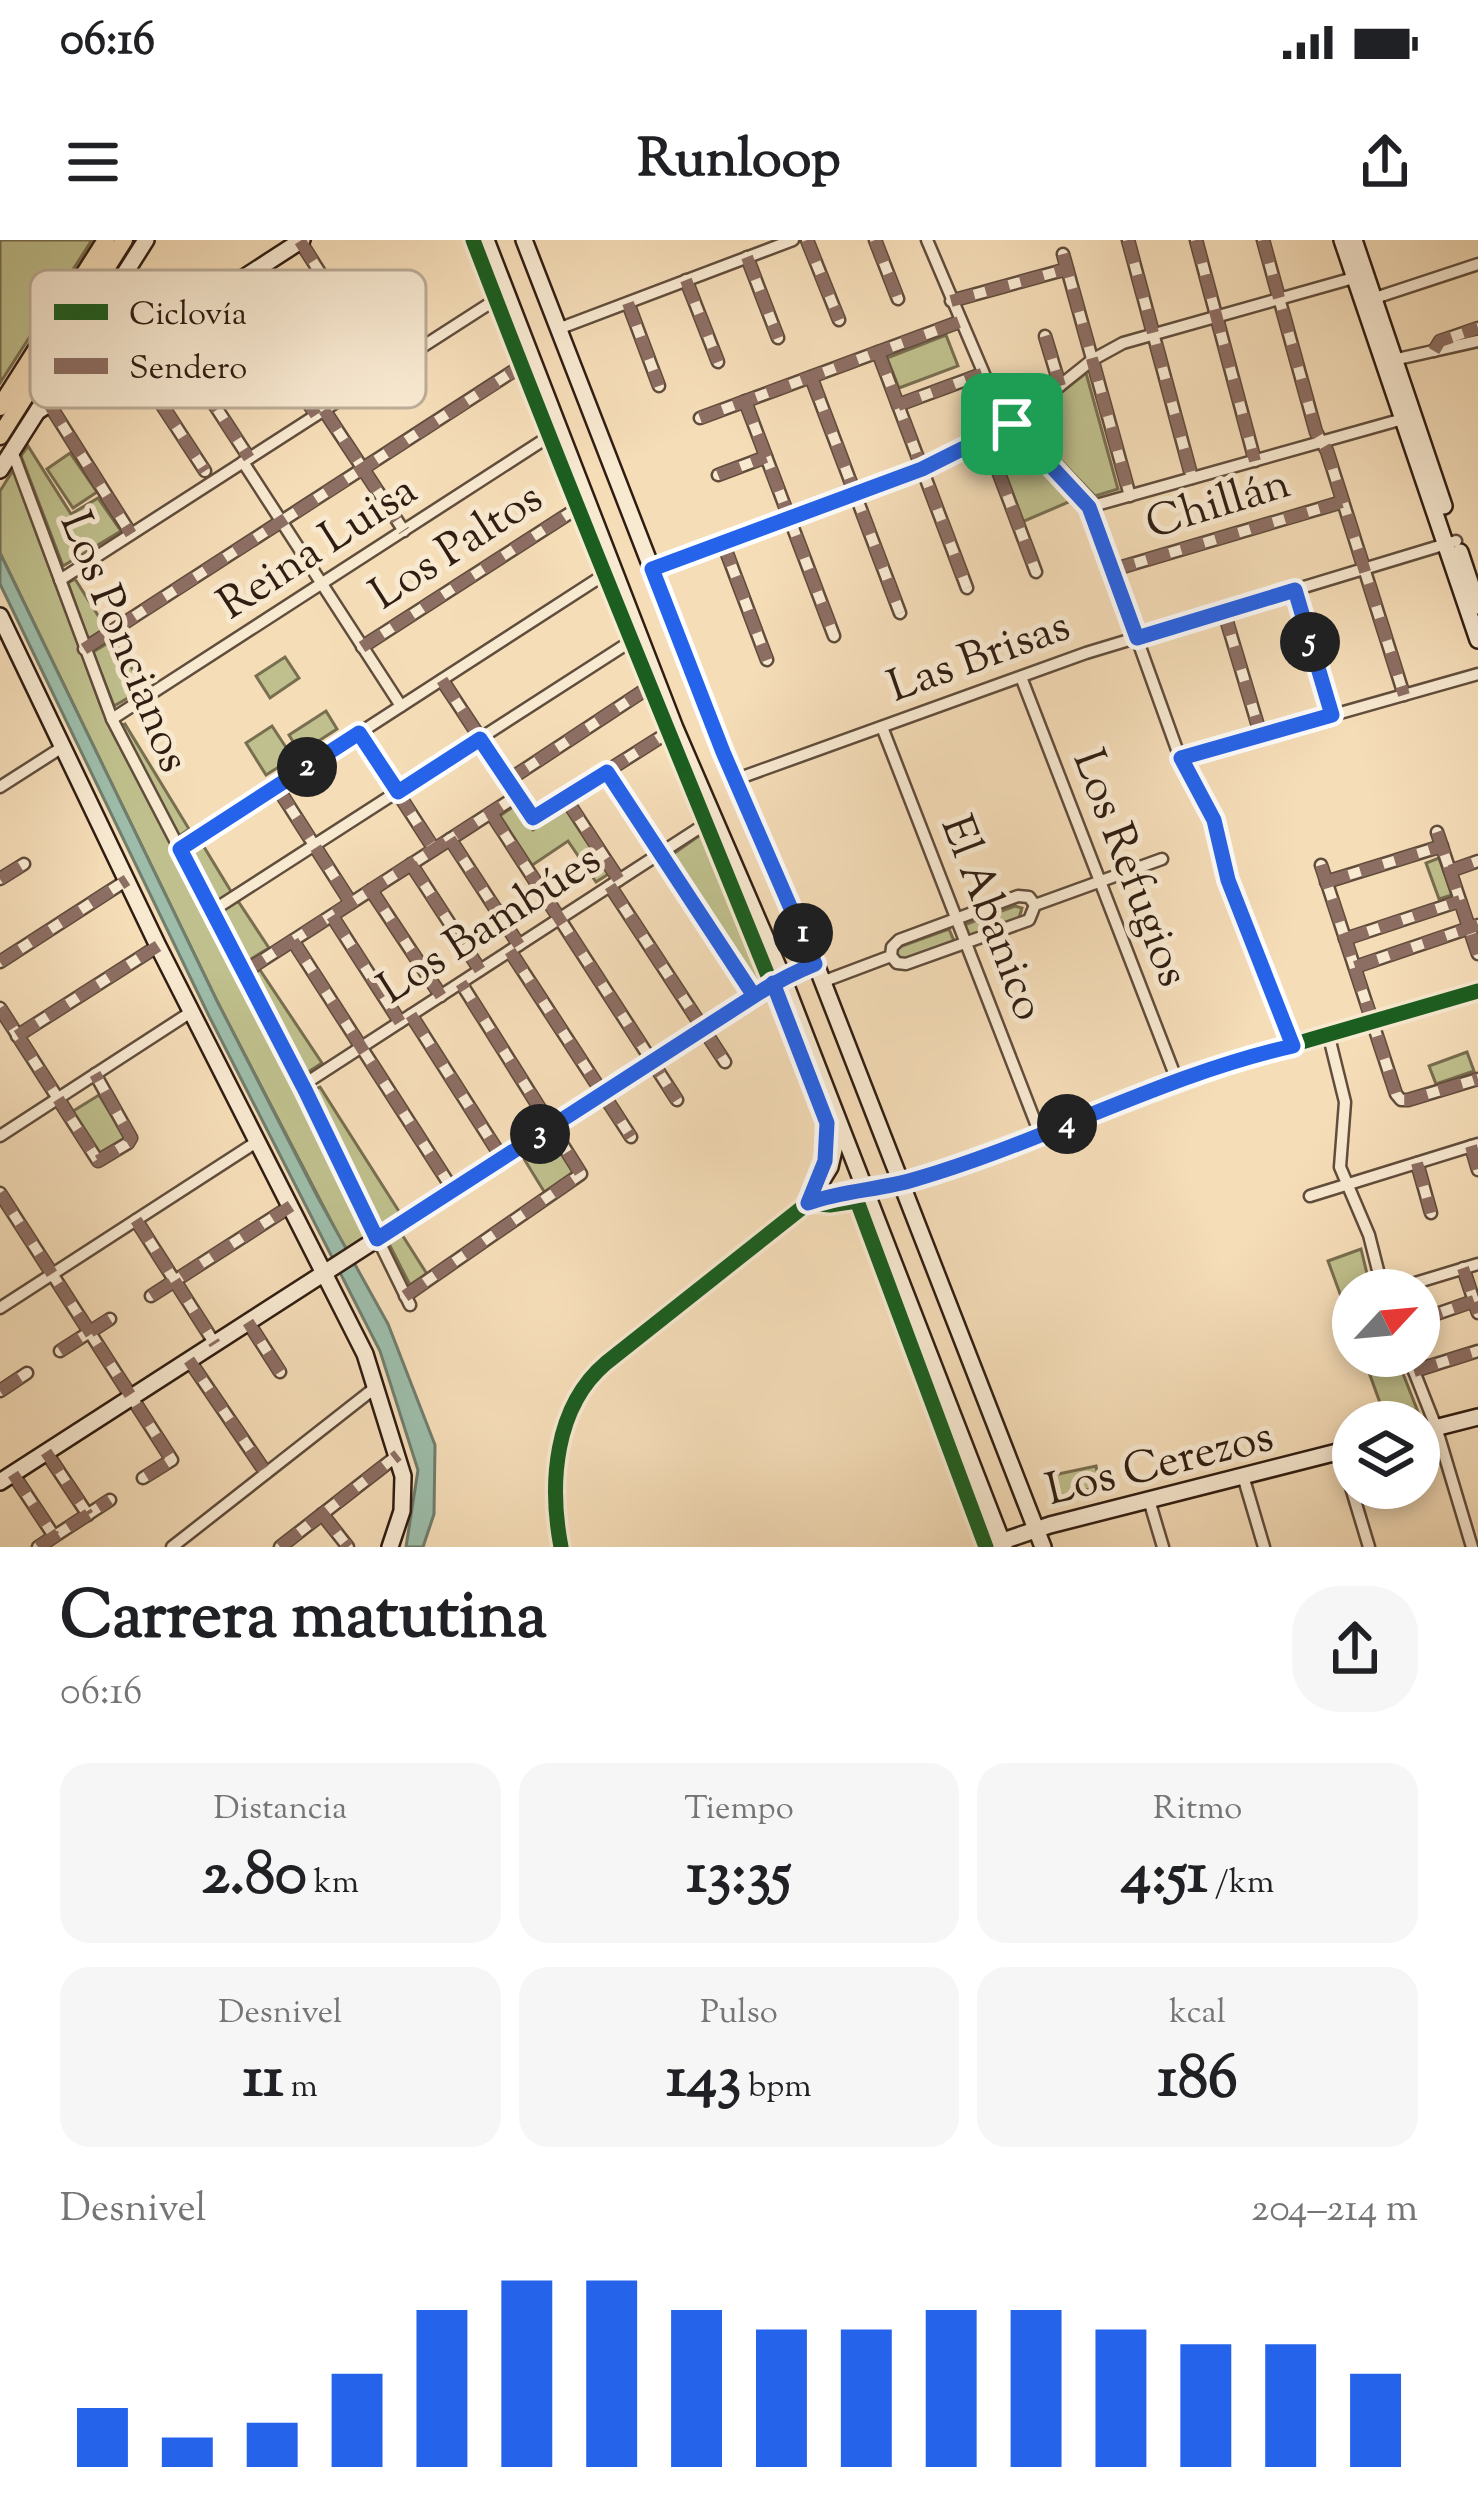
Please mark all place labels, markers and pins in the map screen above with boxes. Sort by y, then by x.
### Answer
pin [961,373,1063,475]
pin: 5 [1280,612,1340,672]
pin: 2 [277,737,337,797]
pin: 1 [773,903,833,963]
pin: 4 [1037,1094,1097,1154]
pin: 3 [510,1104,570,1164]

